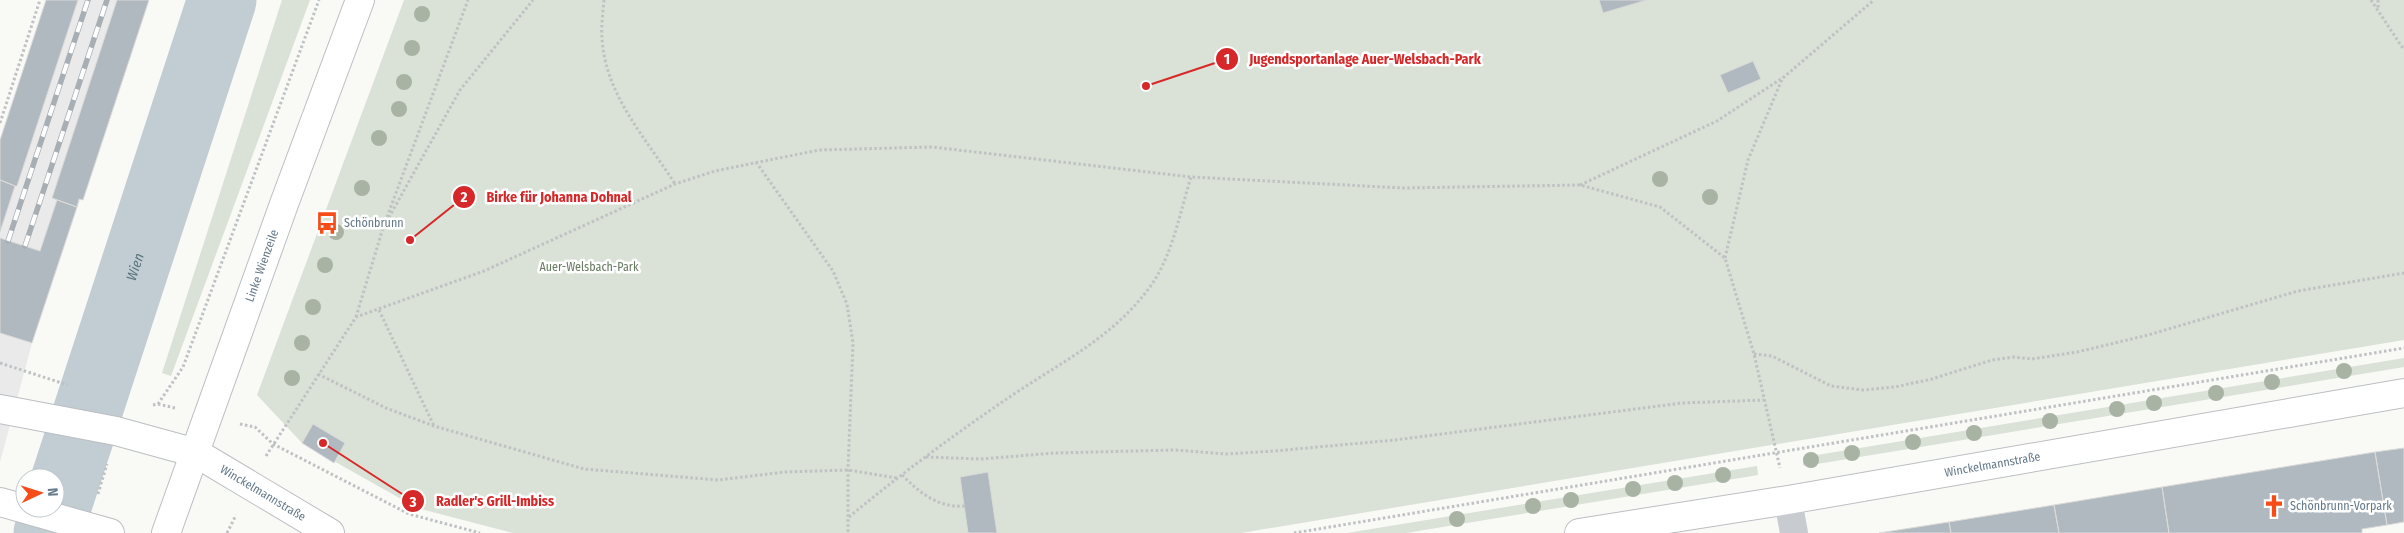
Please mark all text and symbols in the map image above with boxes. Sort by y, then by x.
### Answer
callout: Jugendsportanlage Auer-Welsbach-Park [1215,44,1491,73]
text: 1 [1224,50,1230,68]
text: Jugendsportanlage Auer-Welsbach-Park [1248,51,1482,68]
callout: Birke für Johanna Dohnal [451,183,641,212]
text: 2 [460,188,468,206]
text: Birke für Johanna Dohnal [487,189,632,206]
bus stop icon: Schönbrunn [314,210,340,236]
place label: Schönbrunn [344,216,404,230]
street label: Linke Wienzeile [242,228,281,304]
water label: Wien [122,251,147,283]
park label: Auer-Welsbach-Park [539,260,639,274]
street label: Winckelmannstraße [1943,449,2041,480]
street label: Winckelmannstraße [218,462,308,524]
north arrow [15,468,65,518]
text: N [44,487,61,497]
callout: Radler's Grill-Imbiss [401,487,564,516]
text: 3 [408,493,417,511]
text: Radler's Grill-Imbiss [436,493,554,510]
church icon: Schönbrunn-Vorpark [2261,493,2287,519]
place label: Schönbrunn-Vorpark [2290,499,2392,513]

